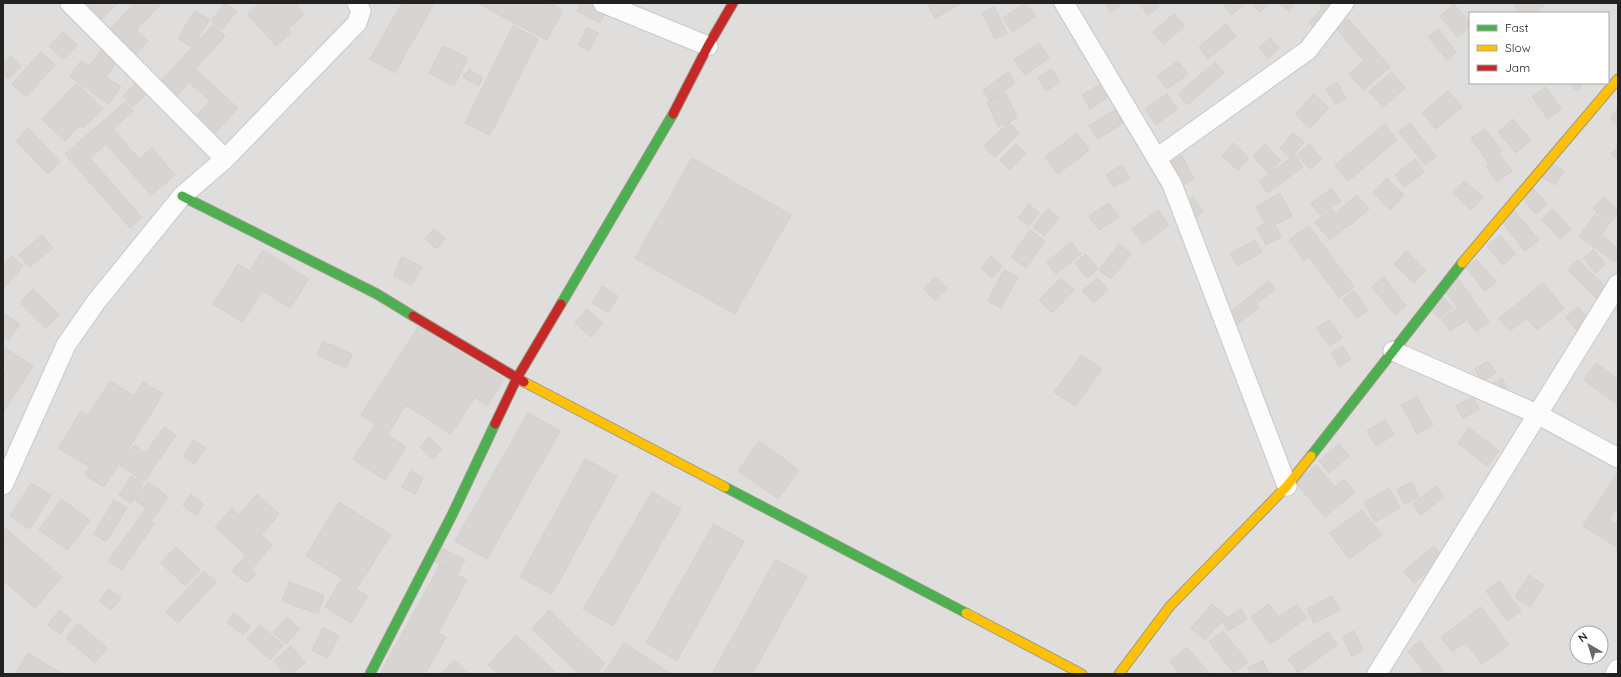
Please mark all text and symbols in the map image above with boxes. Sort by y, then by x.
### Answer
legend [1469,12,1609,84]
text: Fast [1505,20,1529,35]
text: Slow [1505,40,1531,55]
text: Jam [1505,60,1530,75]
north arrow [1569,625,1609,665]
text: N [1575,629,1590,645]

